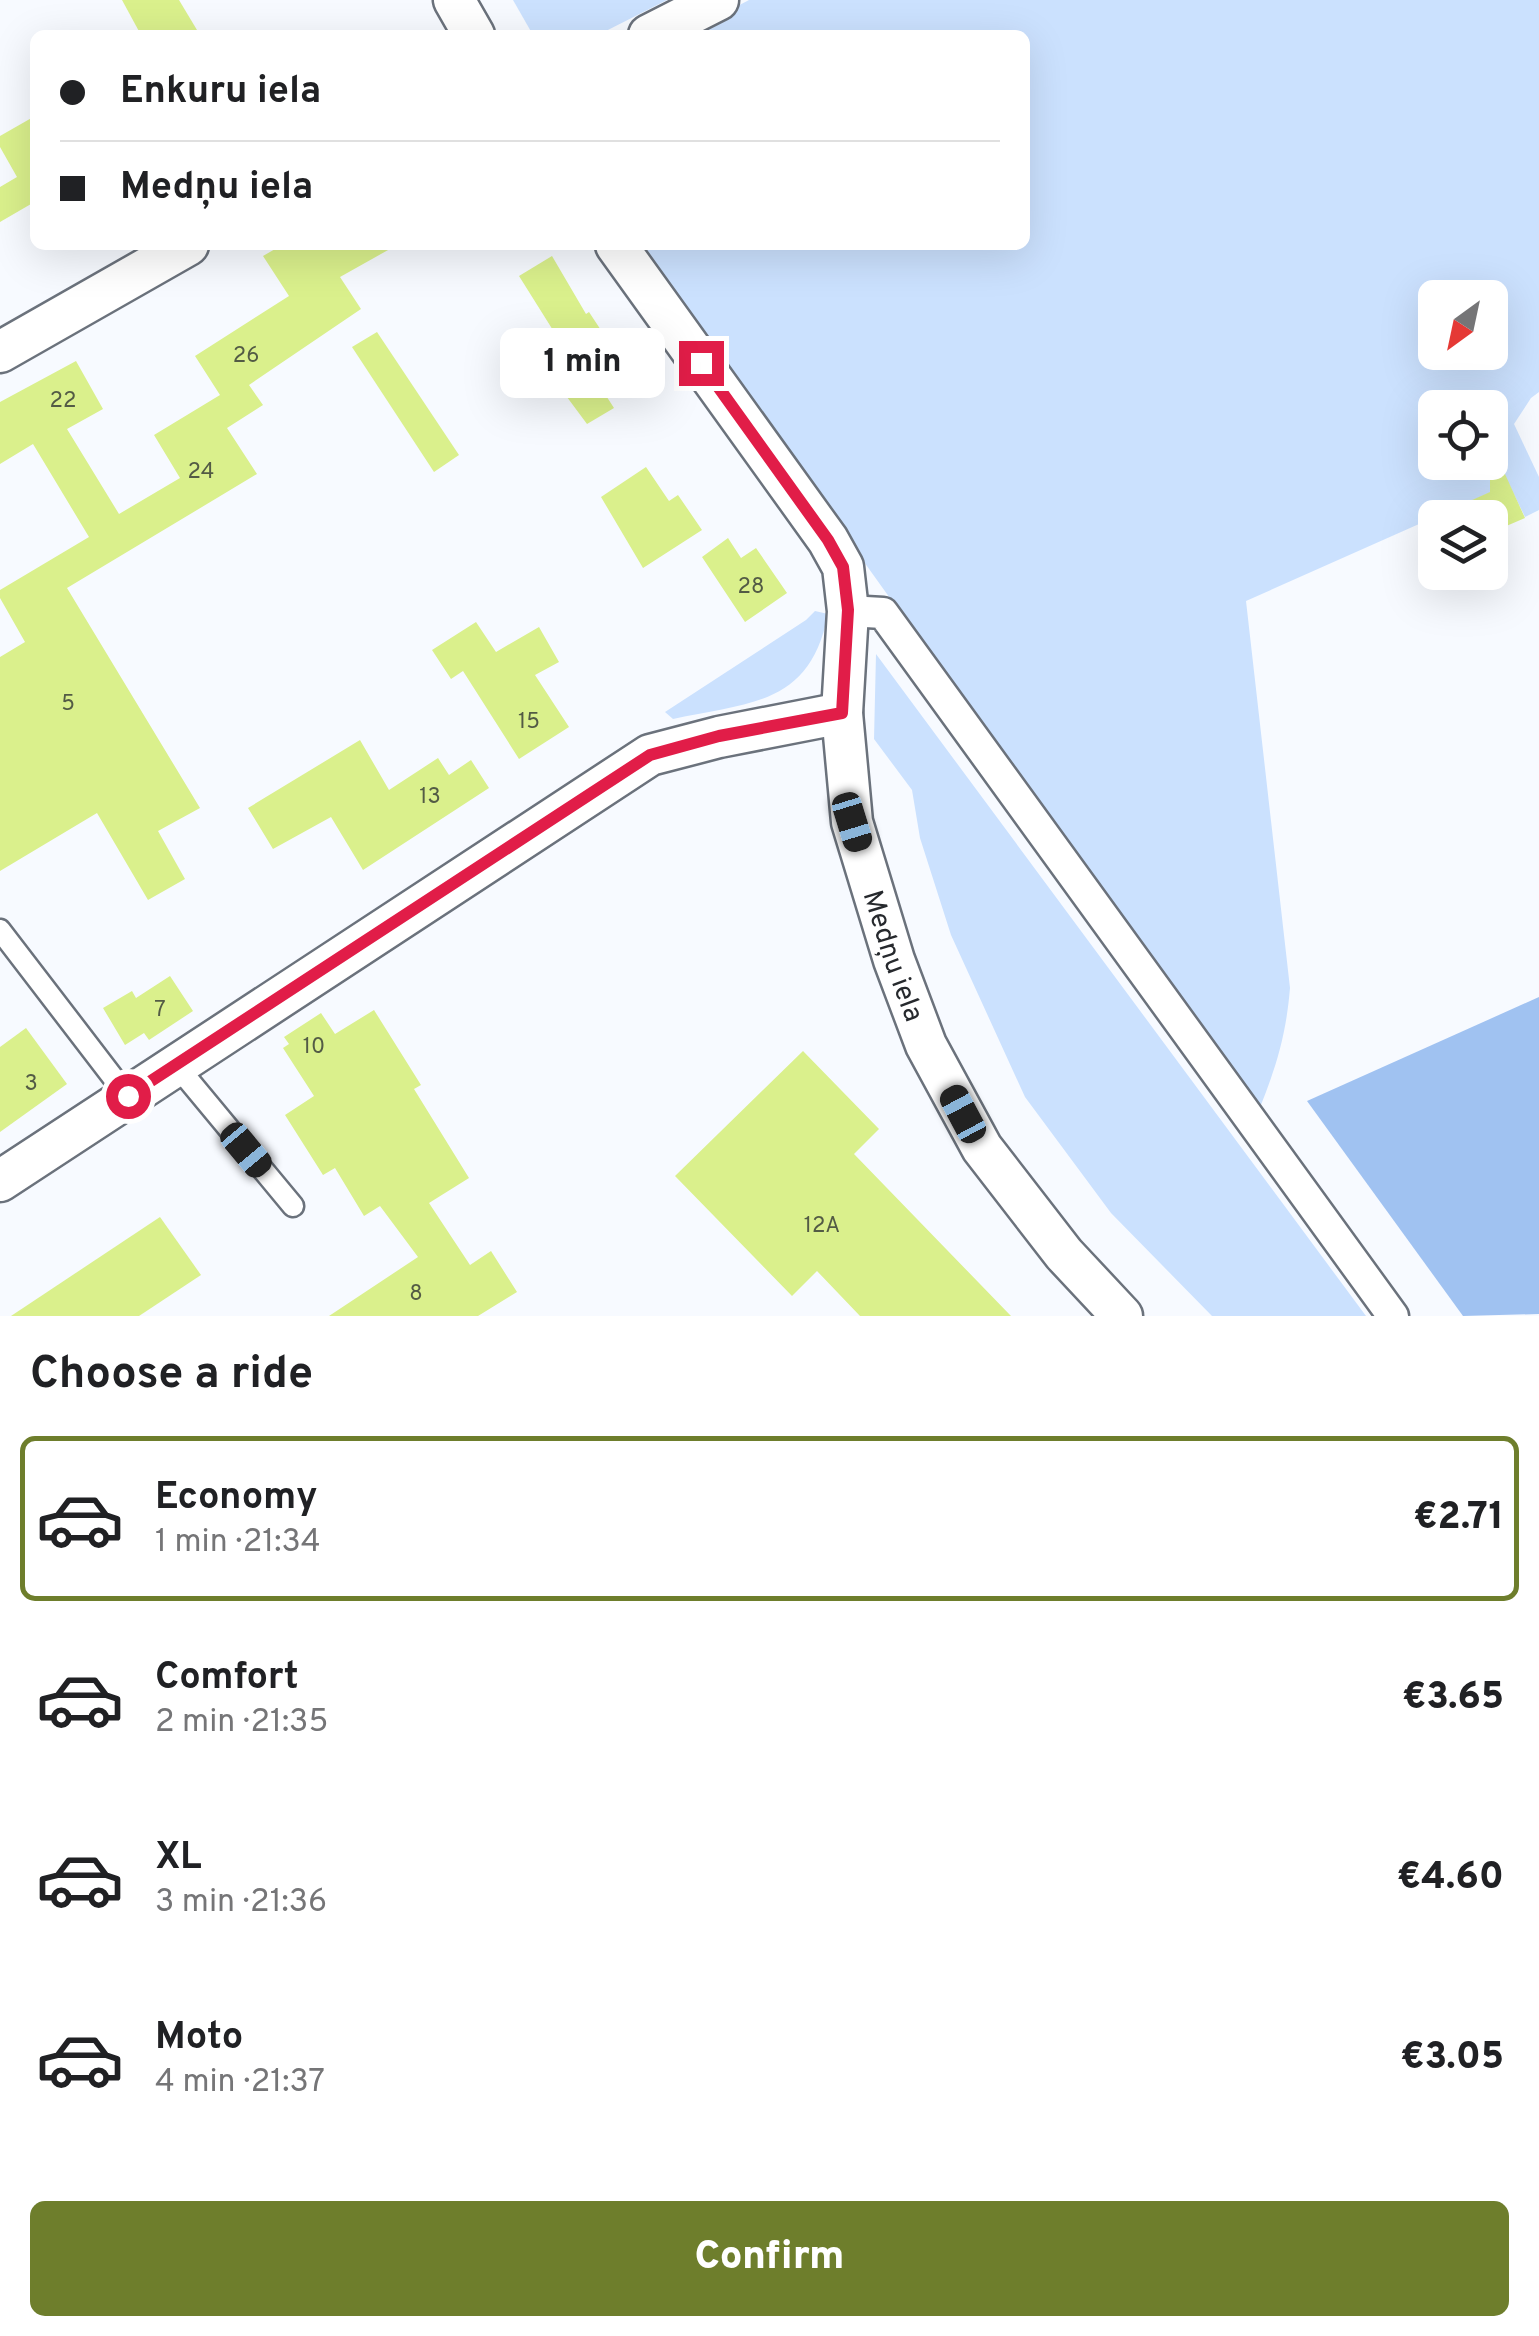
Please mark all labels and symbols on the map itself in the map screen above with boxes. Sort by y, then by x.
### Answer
north arrow [1418,280,1508,370]
callout: 1 min [501,328,666,398]
route end [679,341,724,386]
house number: 26 [233,343,259,370]
house number: 22 [50,388,76,415]
house number: 24 [188,459,214,486]
house number: 28 [738,574,764,601]
house number: 5 [61,691,75,718]
house number: 15 [518,709,540,736]
house number: 13 [419,784,441,811]
car [829,789,875,855]
street label: Medņu iela [853,886,931,1027]
house number: 7 [154,997,166,1024]
house number: 10 [303,1034,325,1061]
house number: 3 [24,1071,38,1098]
route start [106,1074,151,1119]
car [936,1080,990,1148]
car [215,1117,277,1183]
house number: 12A [804,1213,840,1240]
house number: 8 [409,1281,423,1308]

